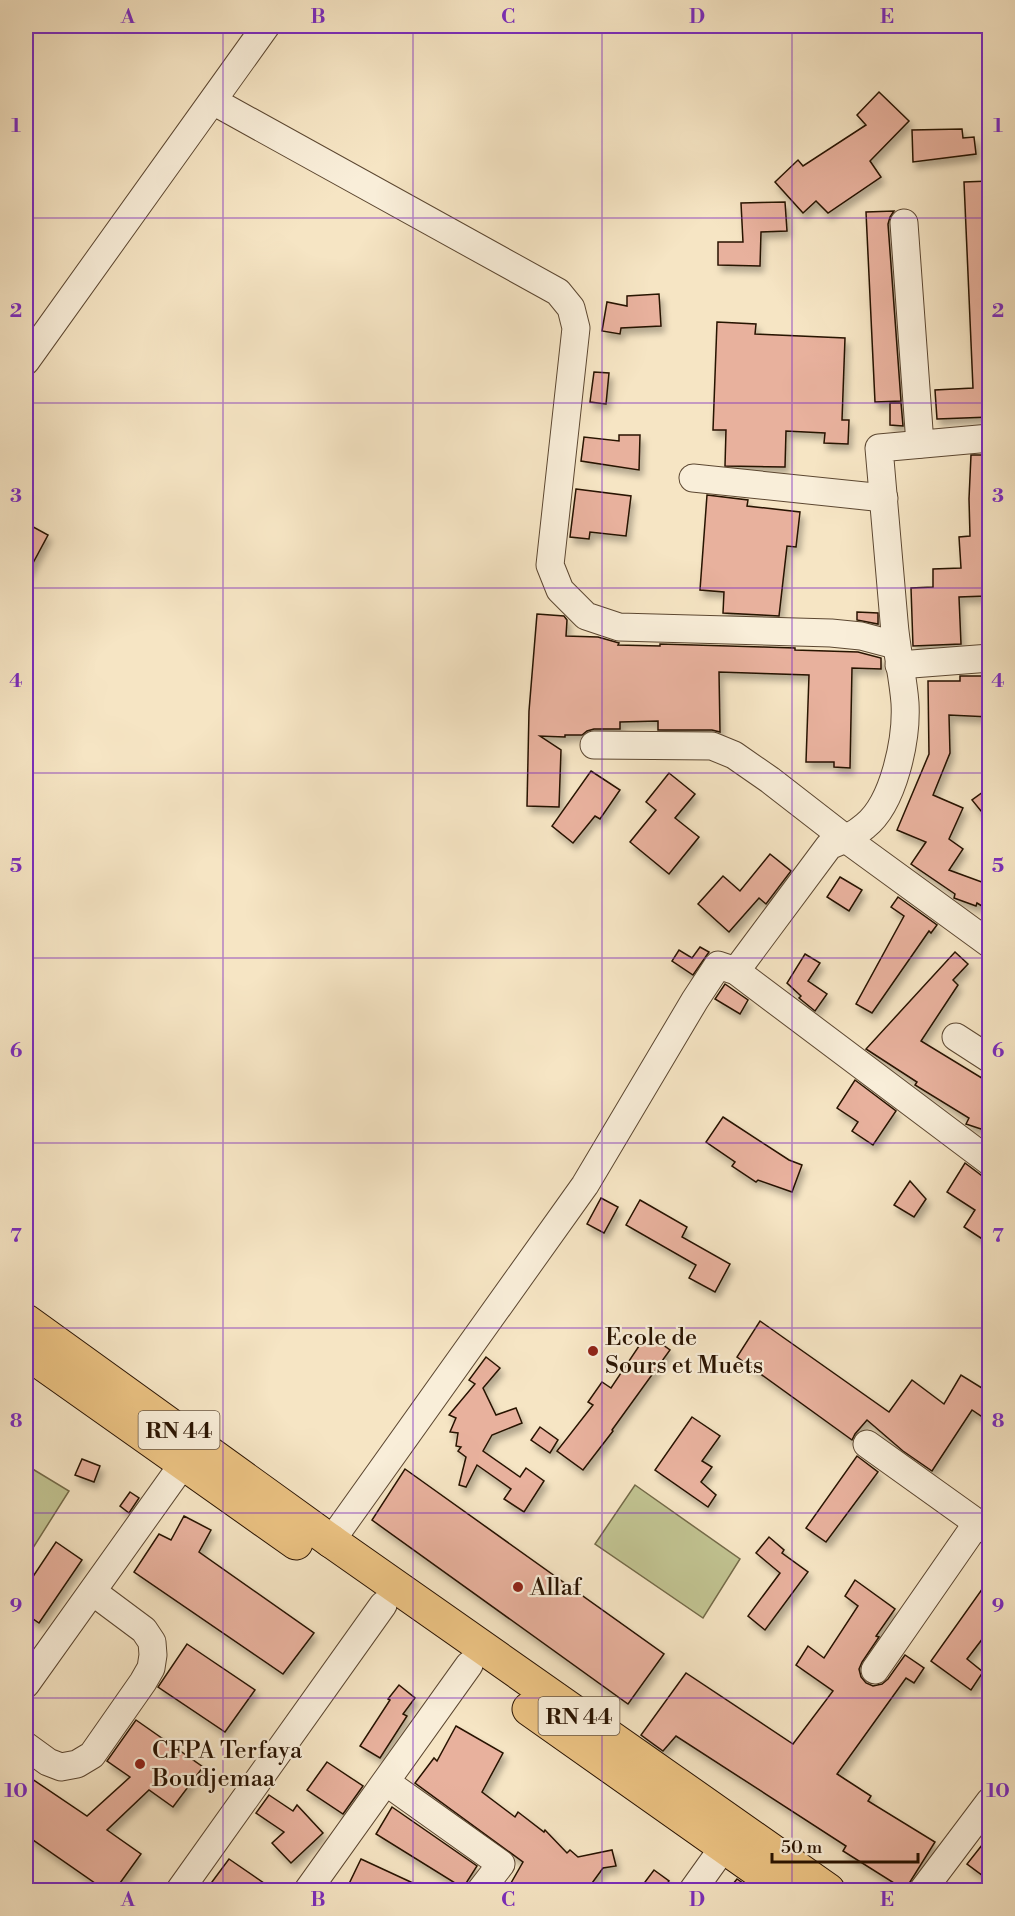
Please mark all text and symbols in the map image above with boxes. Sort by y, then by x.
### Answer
text: A [120,5,136,30]
text: B [310,5,326,30]
text: C [501,5,515,30]
text: D [689,5,705,30]
text: E [880,5,894,30]
text: 1 [11,114,21,139]
text: 1 [993,114,1003,139]
text: 2 [10,299,22,324]
text: 2 [992,299,1004,324]
text: 3 [10,484,22,509]
text: 3 [992,484,1004,509]
text: 4 [9,669,23,694]
text: 4 [991,669,1005,694]
text: 5 [10,854,22,879]
text: 5 [992,854,1004,879]
text: 6 [10,1039,23,1064]
text: 6 [992,1039,1005,1064]
text: 7 [10,1224,22,1249]
text: 7 [992,1224,1004,1249]
place label: Ecole de Sours et Muets [605,1323,763,1381]
marker: Ecole de Sours et Muets [586,1344,600,1358]
text: 8 [10,1409,23,1434]
text: 8 [992,1409,1005,1434]
road number: RN 44 [138,1411,219,1449]
place label: Allaf [529,1573,583,1603]
marker: Allaf [511,1580,525,1594]
text: 9 [10,1594,22,1619]
text: 9 [992,1594,1004,1619]
road number: RN 44 [538,1697,620,1735]
place label: CFPA Terfaya Boudjemaa [151,1736,303,1794]
marker: CFPA Terfaya Boudjemaa [133,1757,147,1771]
text: 10 [4,1779,28,1804]
text: 10 [986,1779,1010,1804]
scale bar [772,1826,918,1864]
text: 50 m [781,1836,823,1859]
text: A [120,1888,136,1913]
text: B [310,1888,326,1913]
text: C [501,1888,515,1913]
text: D [689,1888,705,1913]
text: E [880,1888,894,1913]

